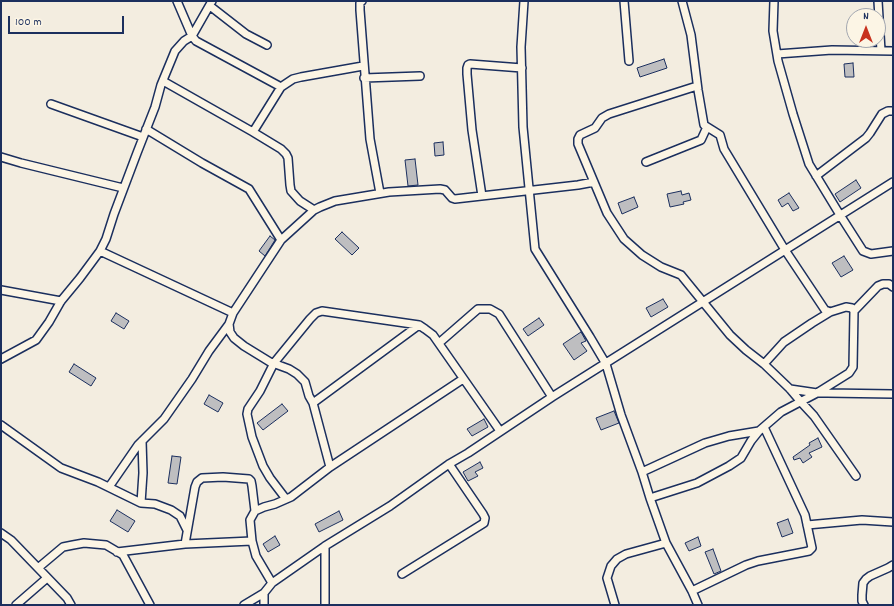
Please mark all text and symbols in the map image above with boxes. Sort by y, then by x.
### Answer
scale bar [10,8,126,34]
north arrow [846,8,886,48]
text: N [863,9,869,25]
text: 100 m [15,14,42,31]

